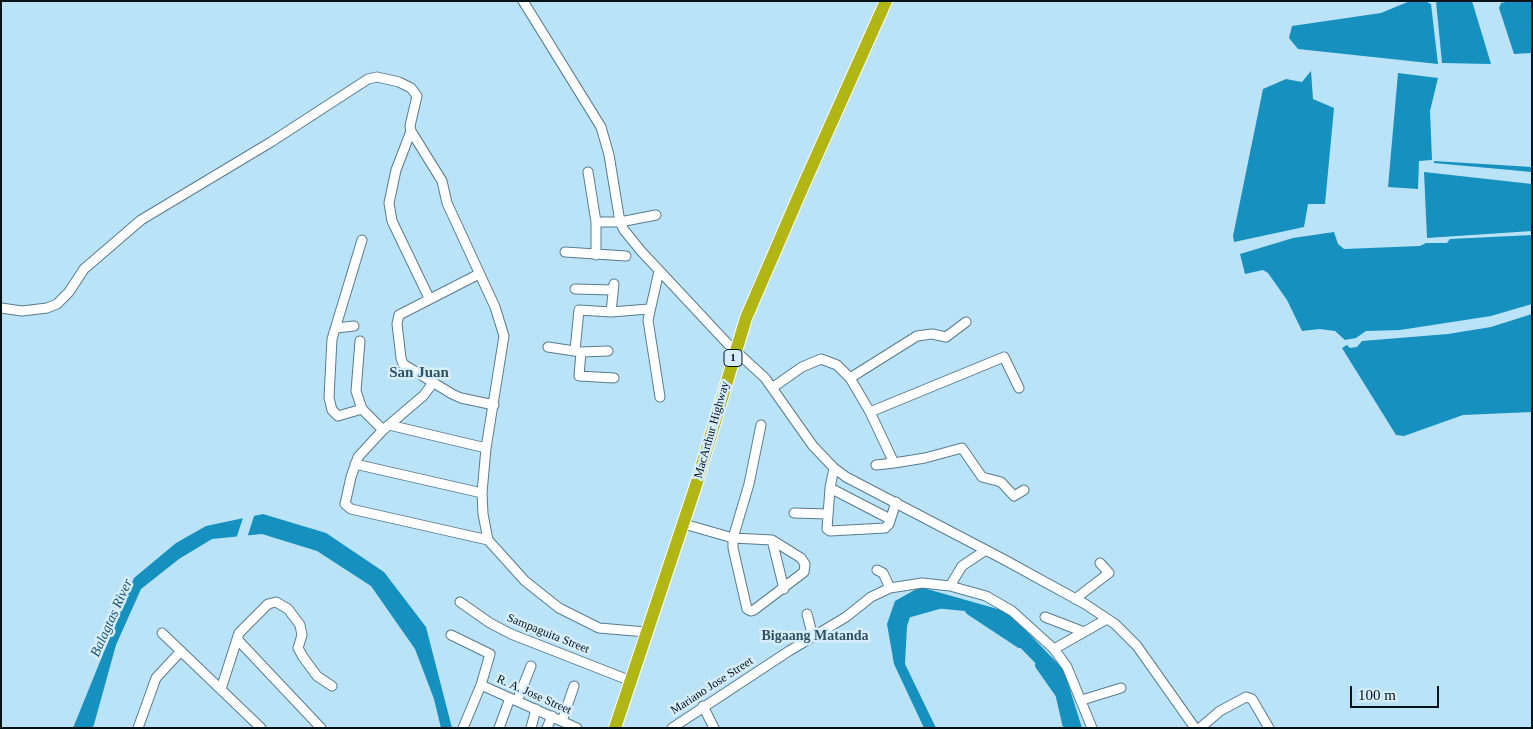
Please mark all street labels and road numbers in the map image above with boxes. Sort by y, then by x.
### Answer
road number: 1 [724,349,742,366]
street label: MacArthur Highway [691,380,733,480]
street label: Sampaguita Street [505,611,591,657]
street label: Mariano Jose Street [668,654,756,718]
street label: R. A. Jose Street [494,672,574,718]

